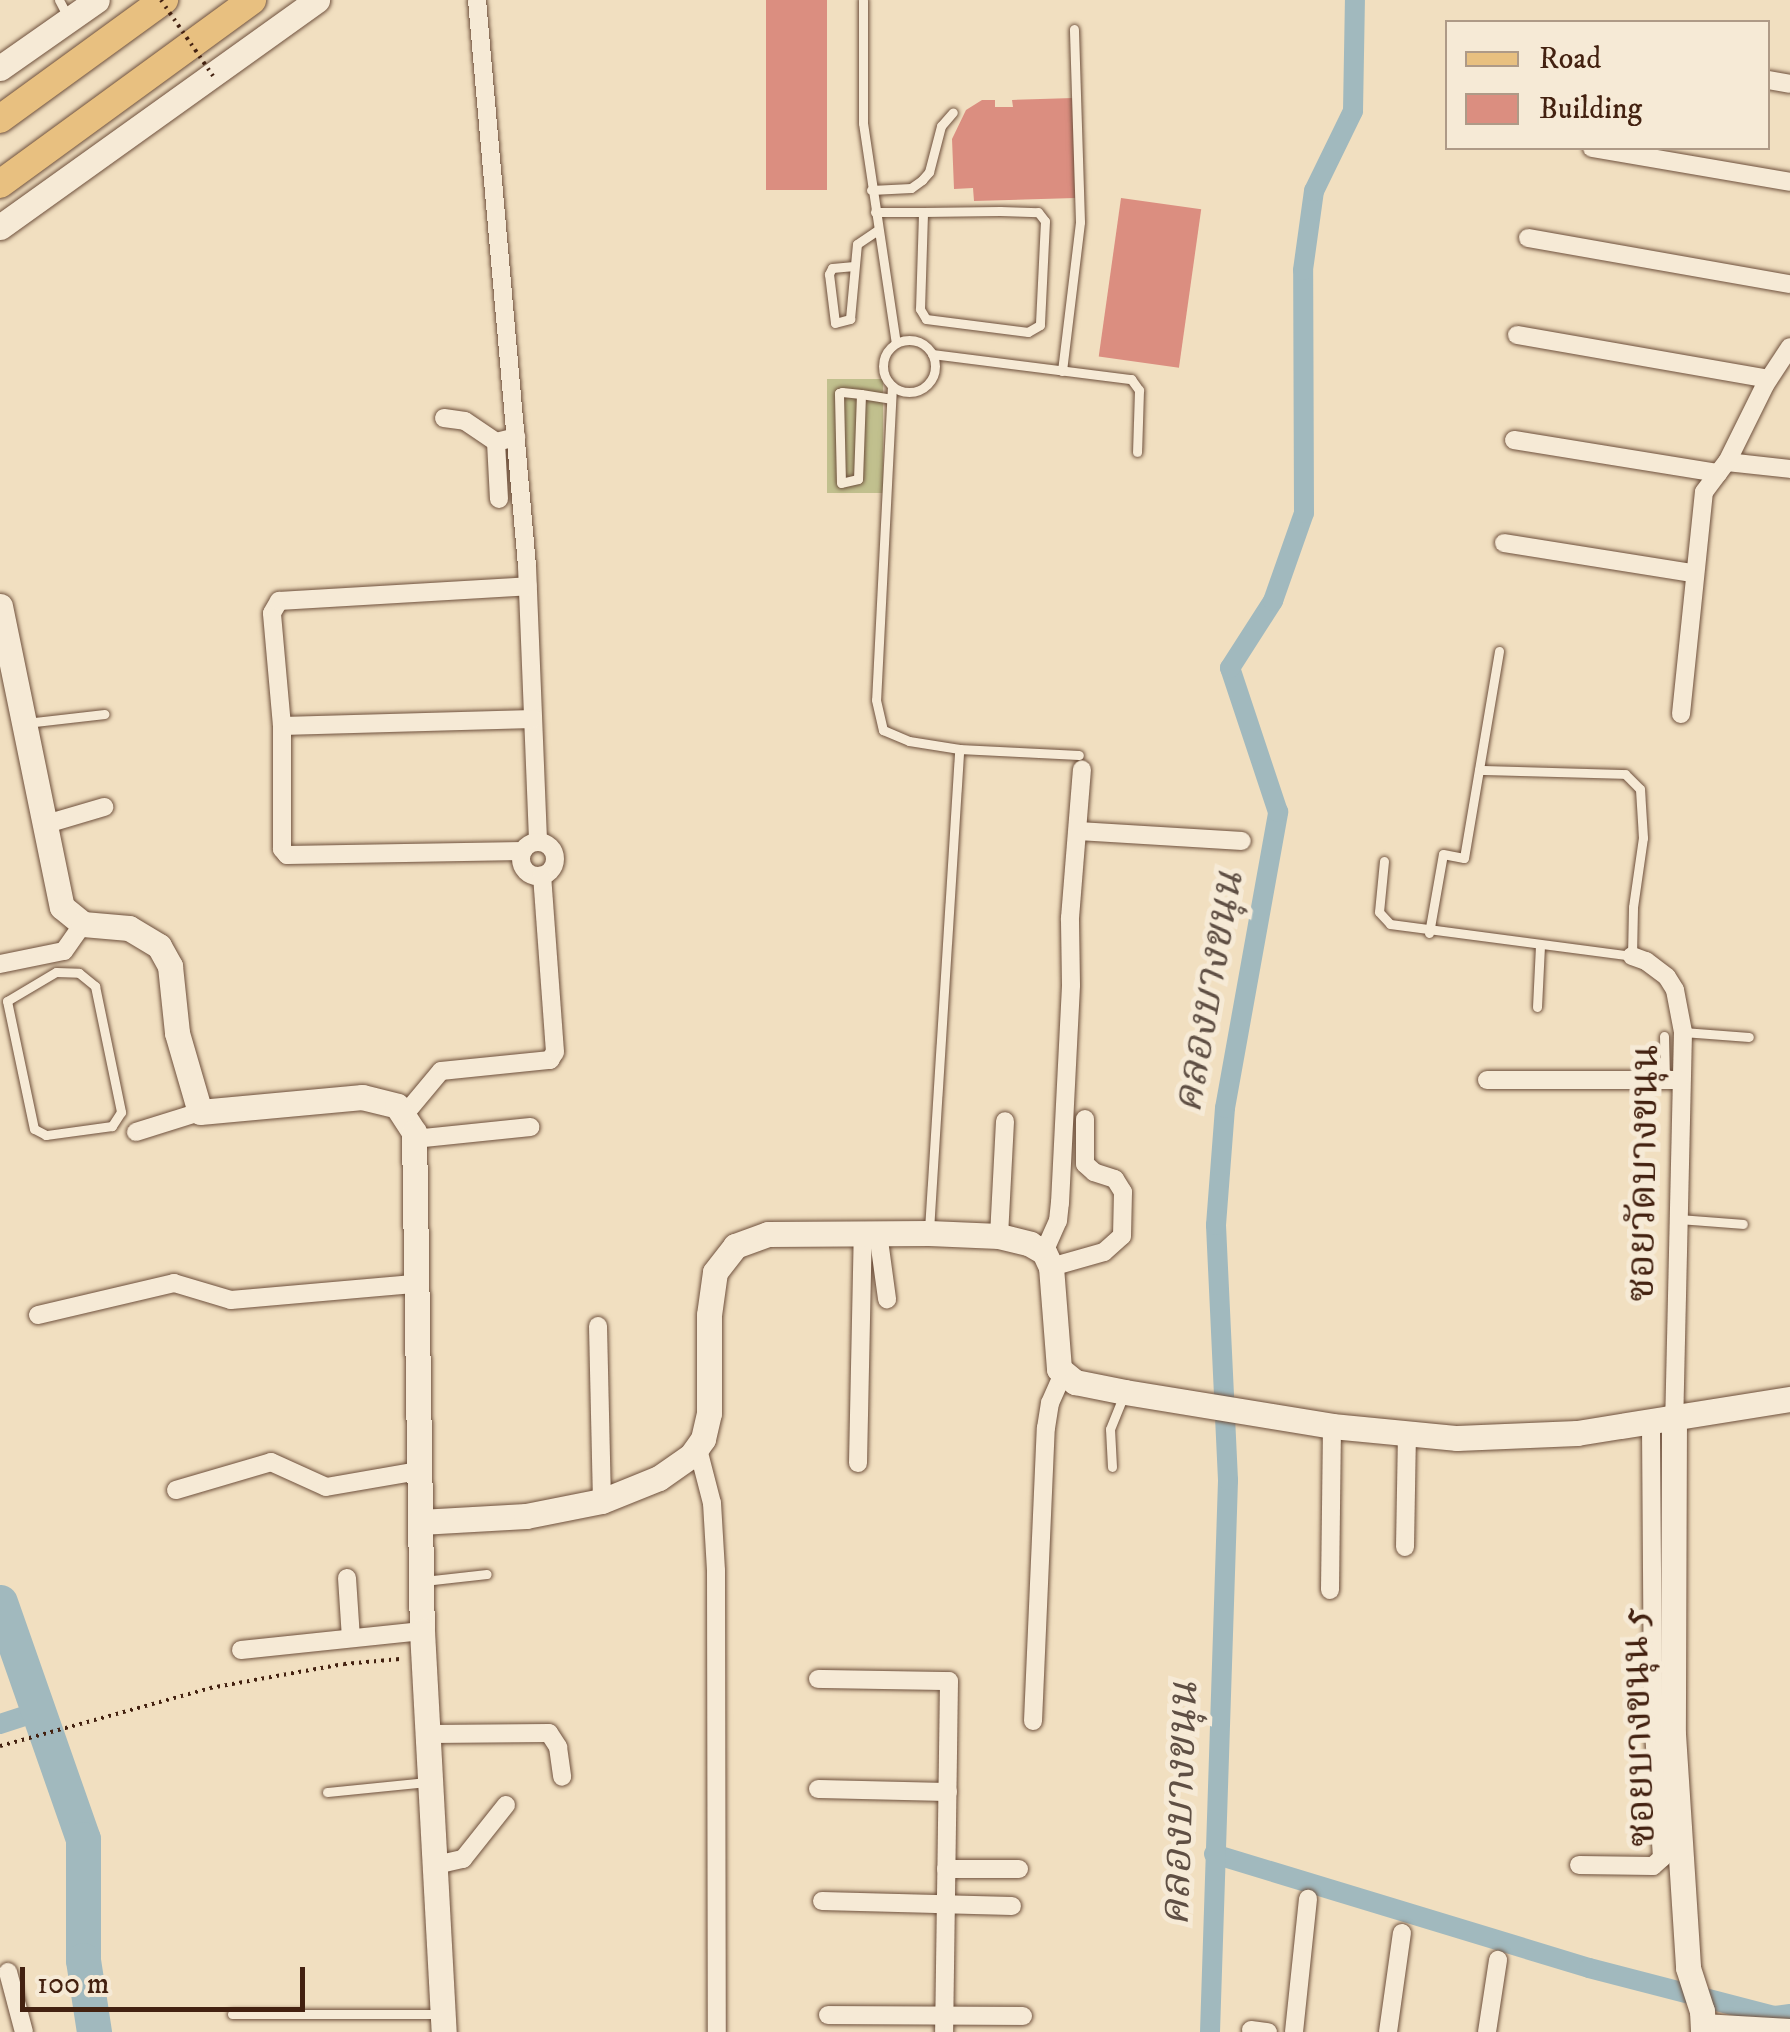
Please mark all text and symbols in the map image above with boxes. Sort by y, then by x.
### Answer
legend [1445,20,1770,150]
text: Road [1539,41,1601,78]
text: Building [1539,91,1642,128]
water label: คลองบางขนุน [1163,867,1255,1117]
street label: ซอยวัดบางขนุน [1618,1044,1670,1302]
street label: ซอยบางขนุน 5 [1611,1606,1667,1848]
water label: คลองบางขนุน [1151,1681,1209,1927]
scale bar [25,1947,310,2009]
text: 100 m [37,1966,109,2003]

